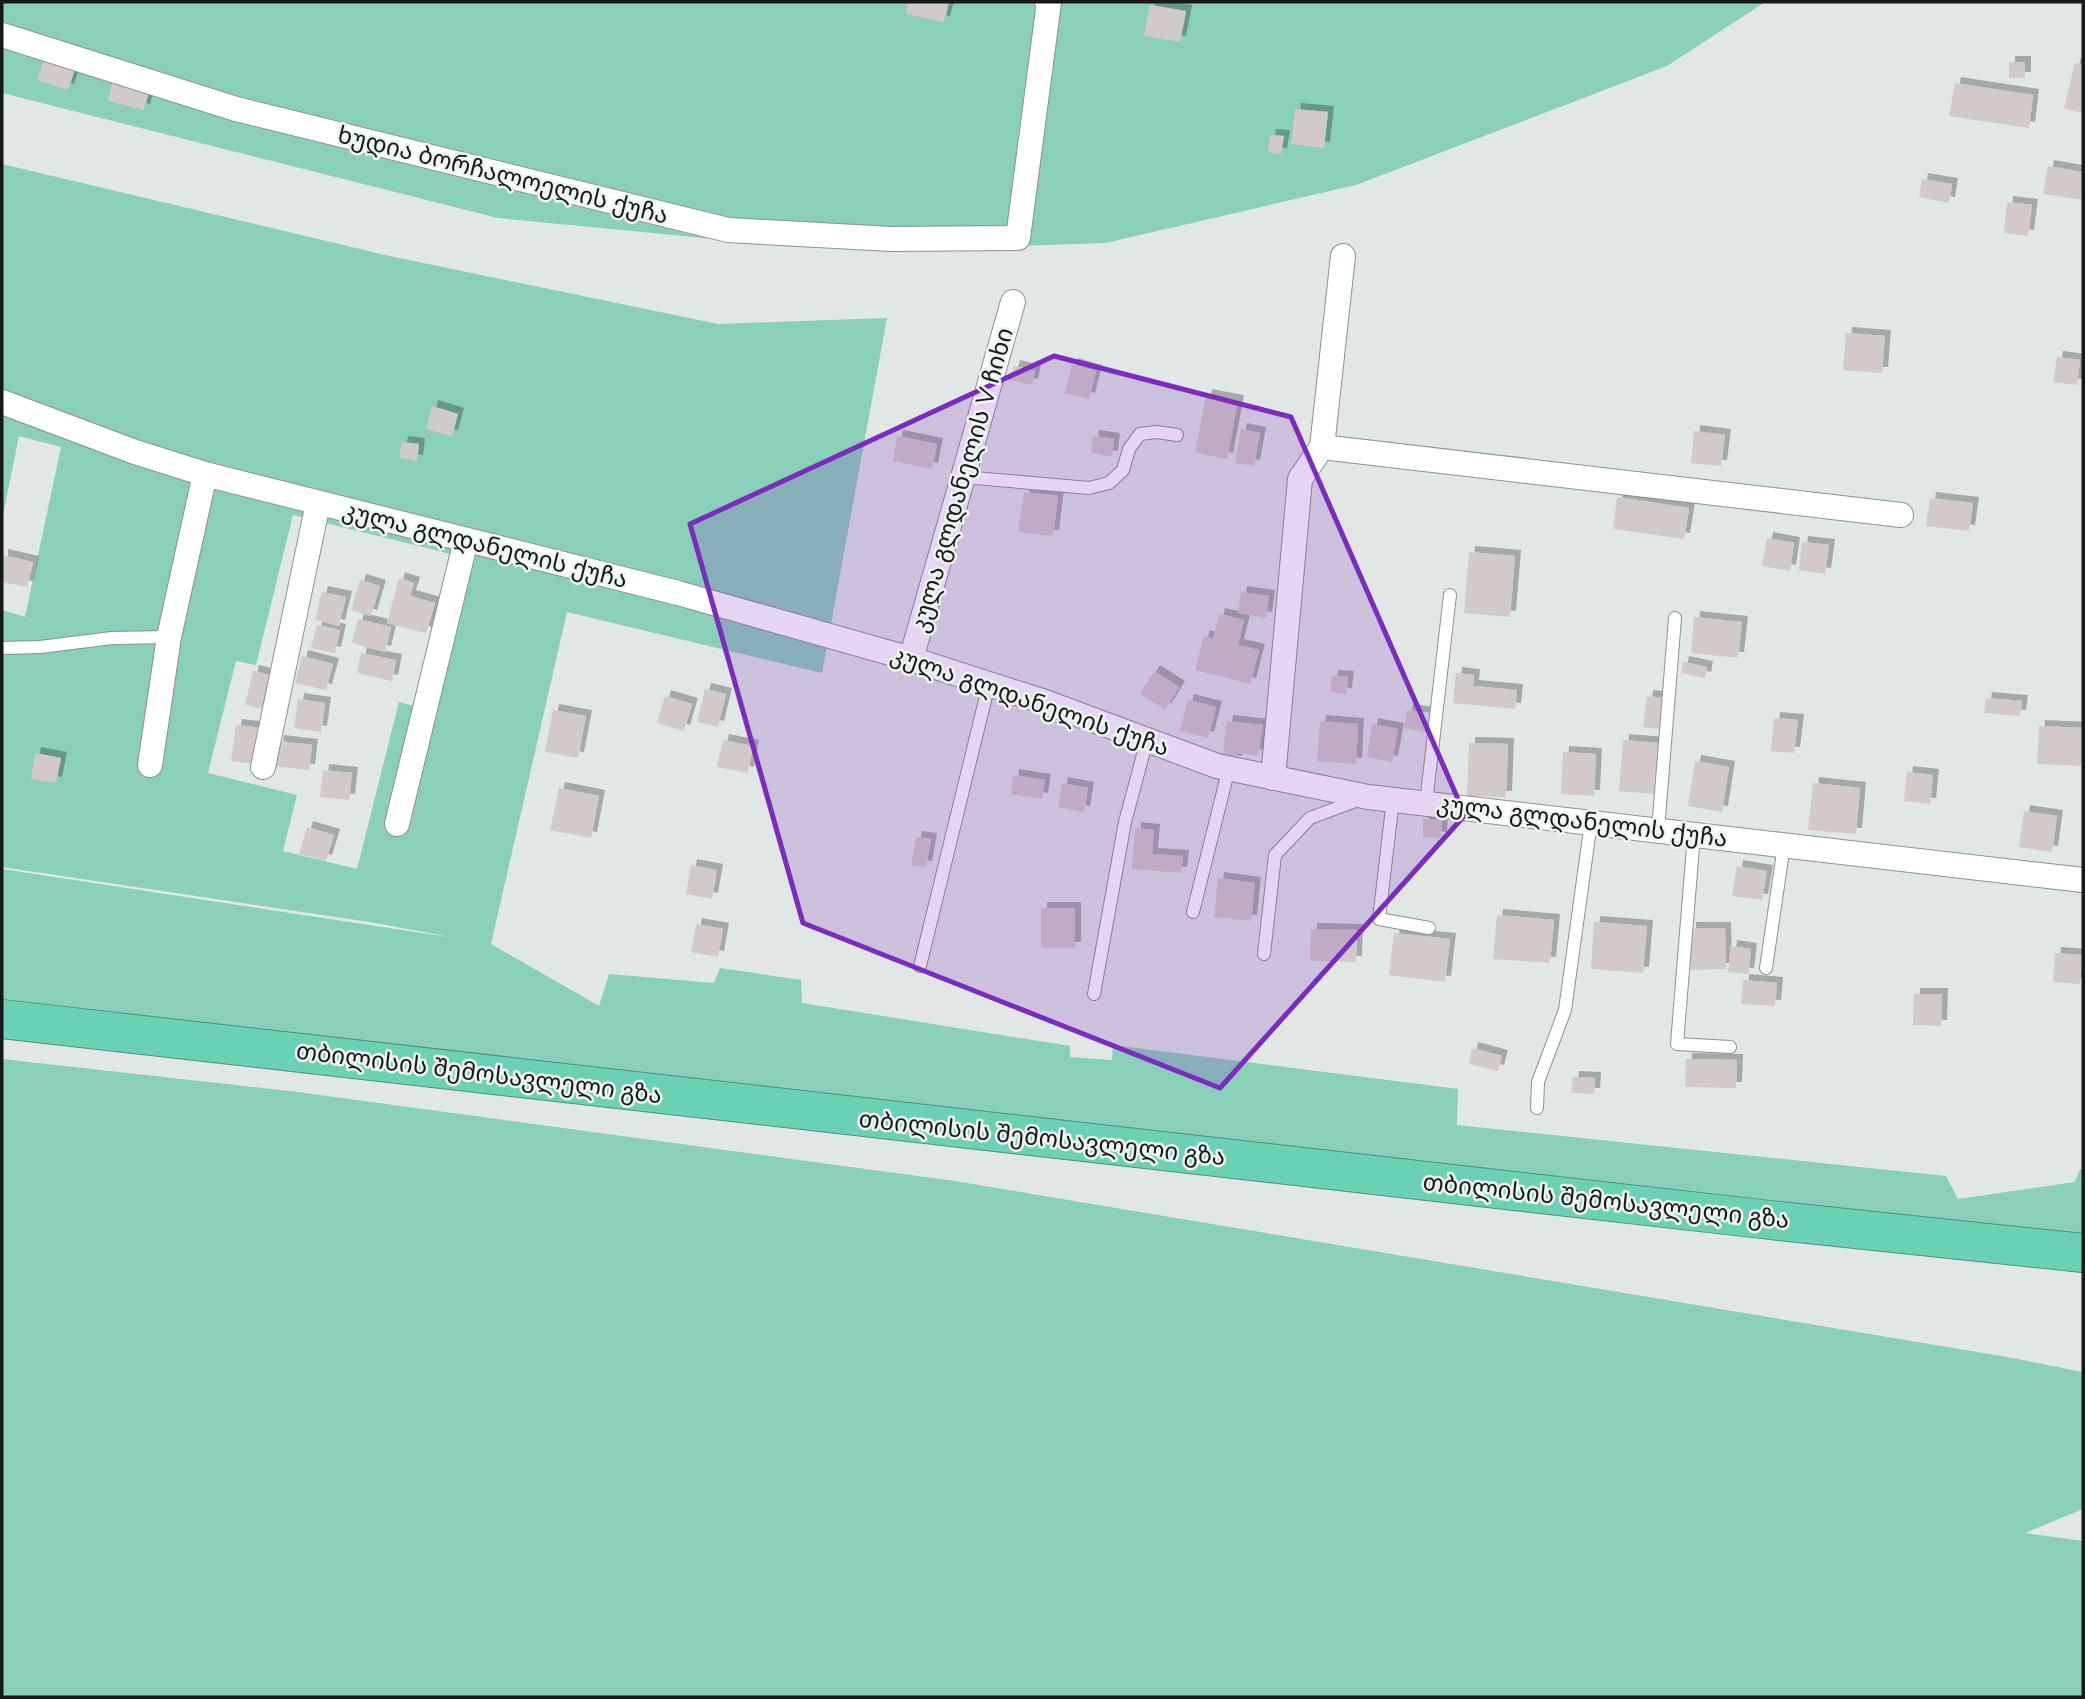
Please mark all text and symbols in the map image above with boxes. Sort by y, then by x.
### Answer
street label: ხუდია ბორჩალოელის ქუჩა [334,118,672,232]
street label: კულა გლდანელის V ჩიხი [903,324,1021,636]
street label: კულა გლდანელის ქუჩა [339,494,631,596]
street label: კულა გლდანელის ქუჩა [886,638,1174,764]
street label: კულა გლდანელის ქუჩა [1435,787,1729,855]
street label: თბილისის შემოსავლელი გზა [294,1035,664,1111]
street label: თბილისის შემოსავლელი გზა [857,1103,1227,1173]
street label: თბილისის შემოსავლელი გზა [1421,1166,1791,1236]

